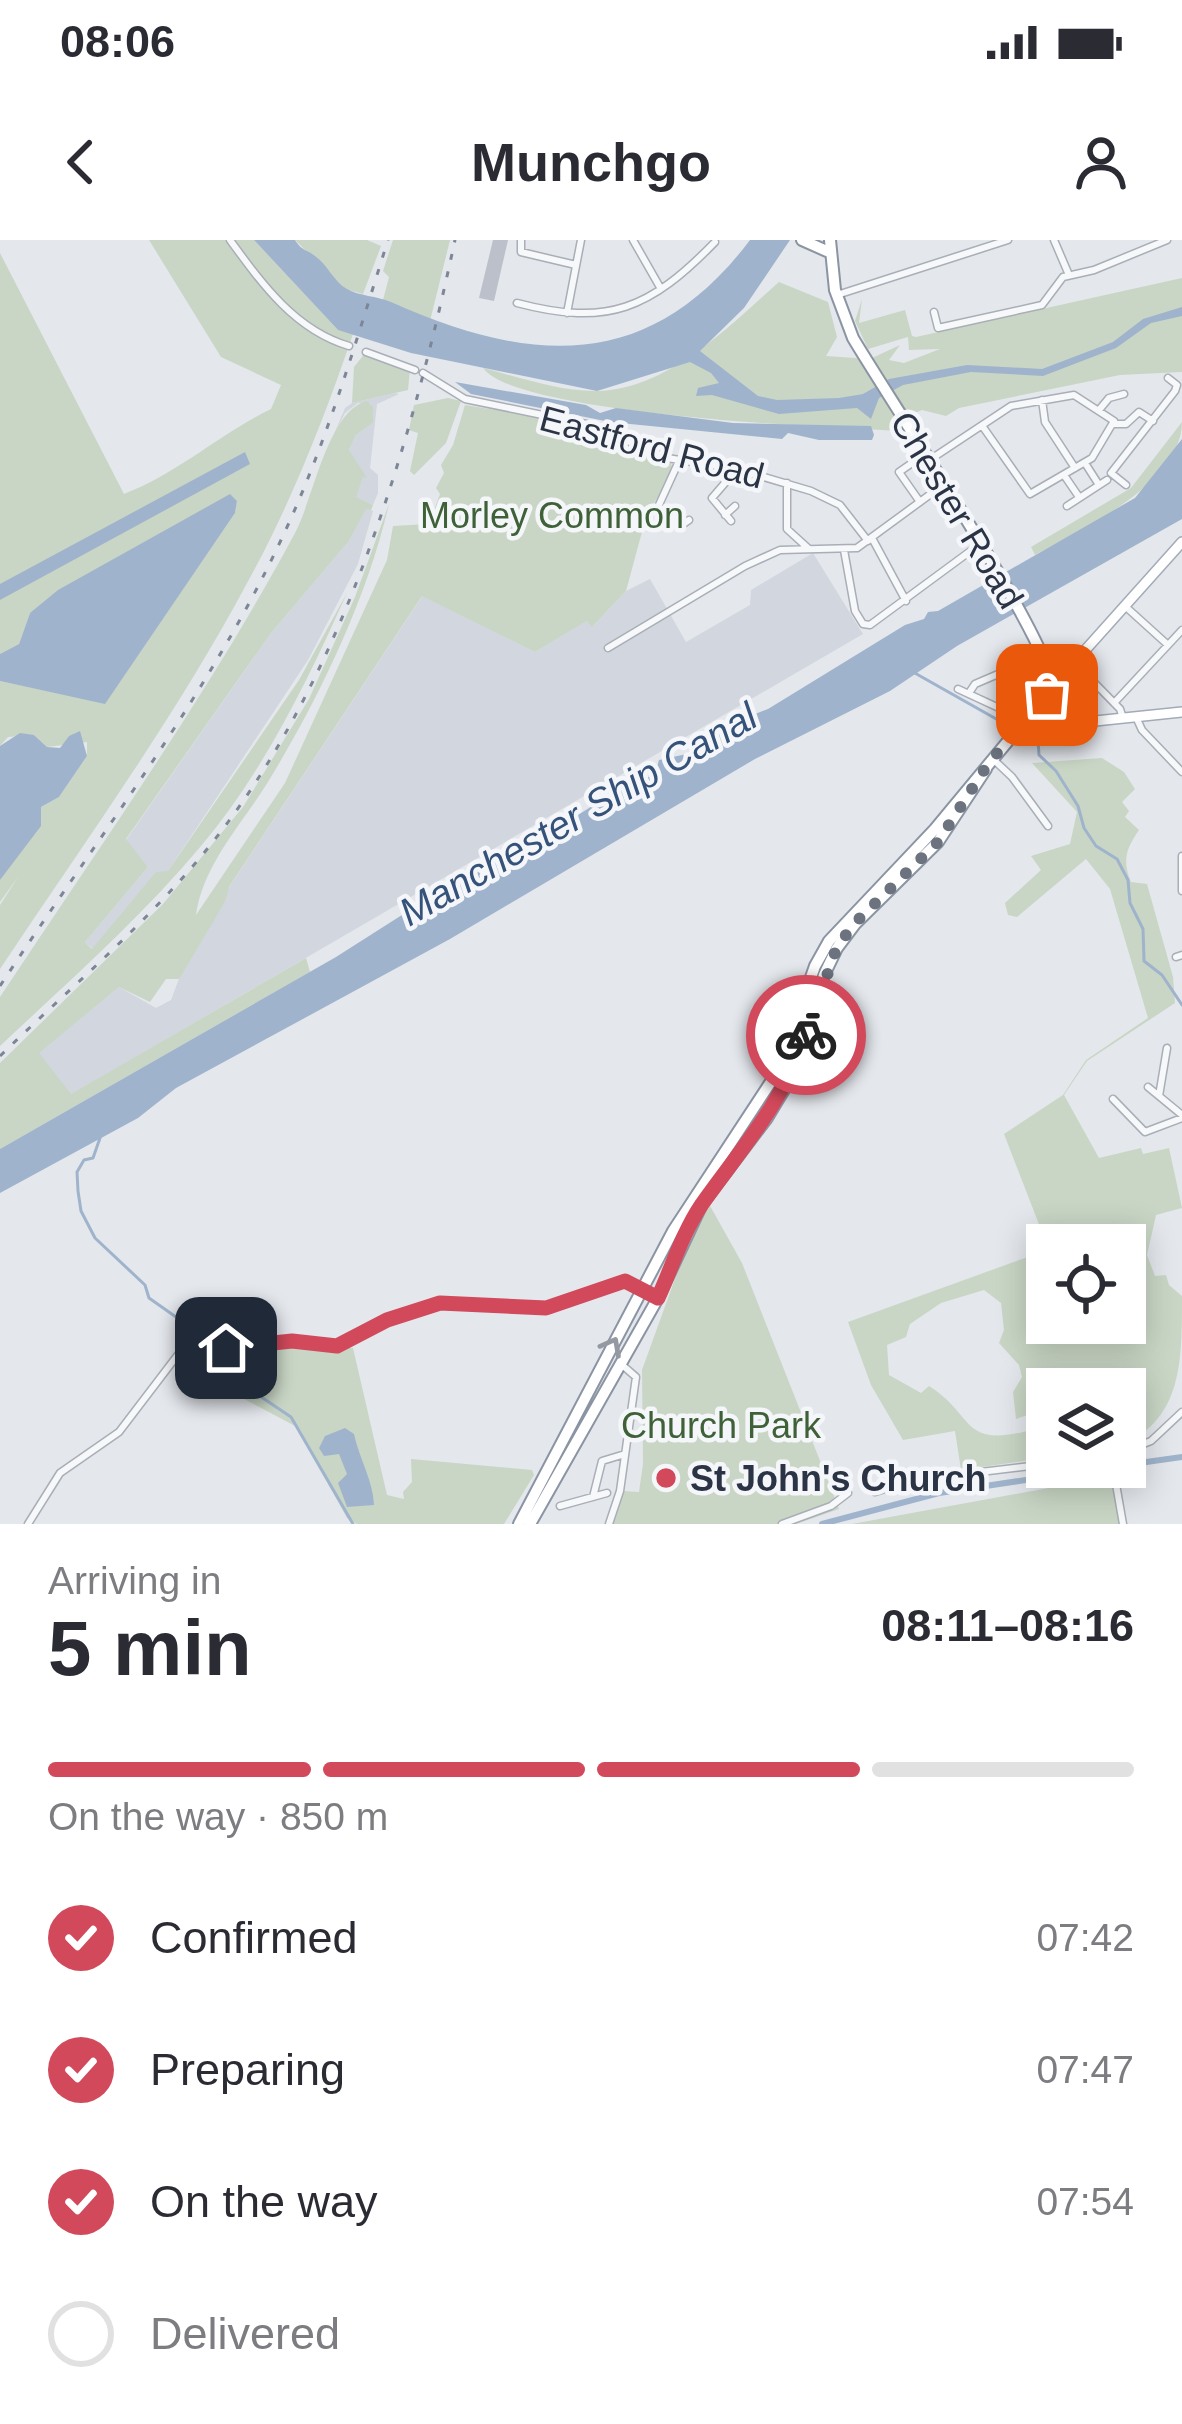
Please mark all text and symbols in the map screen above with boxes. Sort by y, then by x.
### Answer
text: 08:06 [60,16,175,67]
icon: back [48,129,114,195]
icon: person [1068,129,1134,195]
text: Munchgo [471,132,711,192]
street label: Eastford Road [536,397,768,497]
street label: Chester Road [882,404,1032,616]
park label: Morley Common [420,495,684,536]
pin [996,644,1098,746]
icon: bag [1014,662,1080,728]
water label: Manchester Ship Canal [392,693,765,934]
courier [746,975,866,1095]
icon: bike [773,1002,839,1068]
map controls [1026,1224,1146,1488]
button: locate [1026,1224,1146,1344]
pin [175,1297,277,1399]
icon: home [193,1315,259,1381]
one-way arrow [598,1337,621,1359]
button: layers [1026,1368,1146,1488]
park label: Church Park [621,1405,822,1446]
place label: St John's Church [690,1458,987,1499]
marker: St John's Church [653,1465,679,1491]
text: Arriving in [48,1559,221,1602]
text: 08:11–08:16 [881,1600,1134,1651]
text: 5 min [48,1604,252,1692]
text: On the way · 850 m [48,1795,388,1838]
icon: check [48,1905,114,1971]
text: Confirmed [150,1912,358,1963]
text: 07:42 [1036,1916,1134,1959]
icon: check [48,2037,114,2103]
text: Preparing [150,2044,345,2095]
text: 07:47 [1036,2048,1134,2091]
icon: check [48,2169,114,2235]
text: On the way [150,2176,378,2227]
text: 07:54 [1036,2180,1134,2223]
text: Delivered [150,2308,340,2359]

